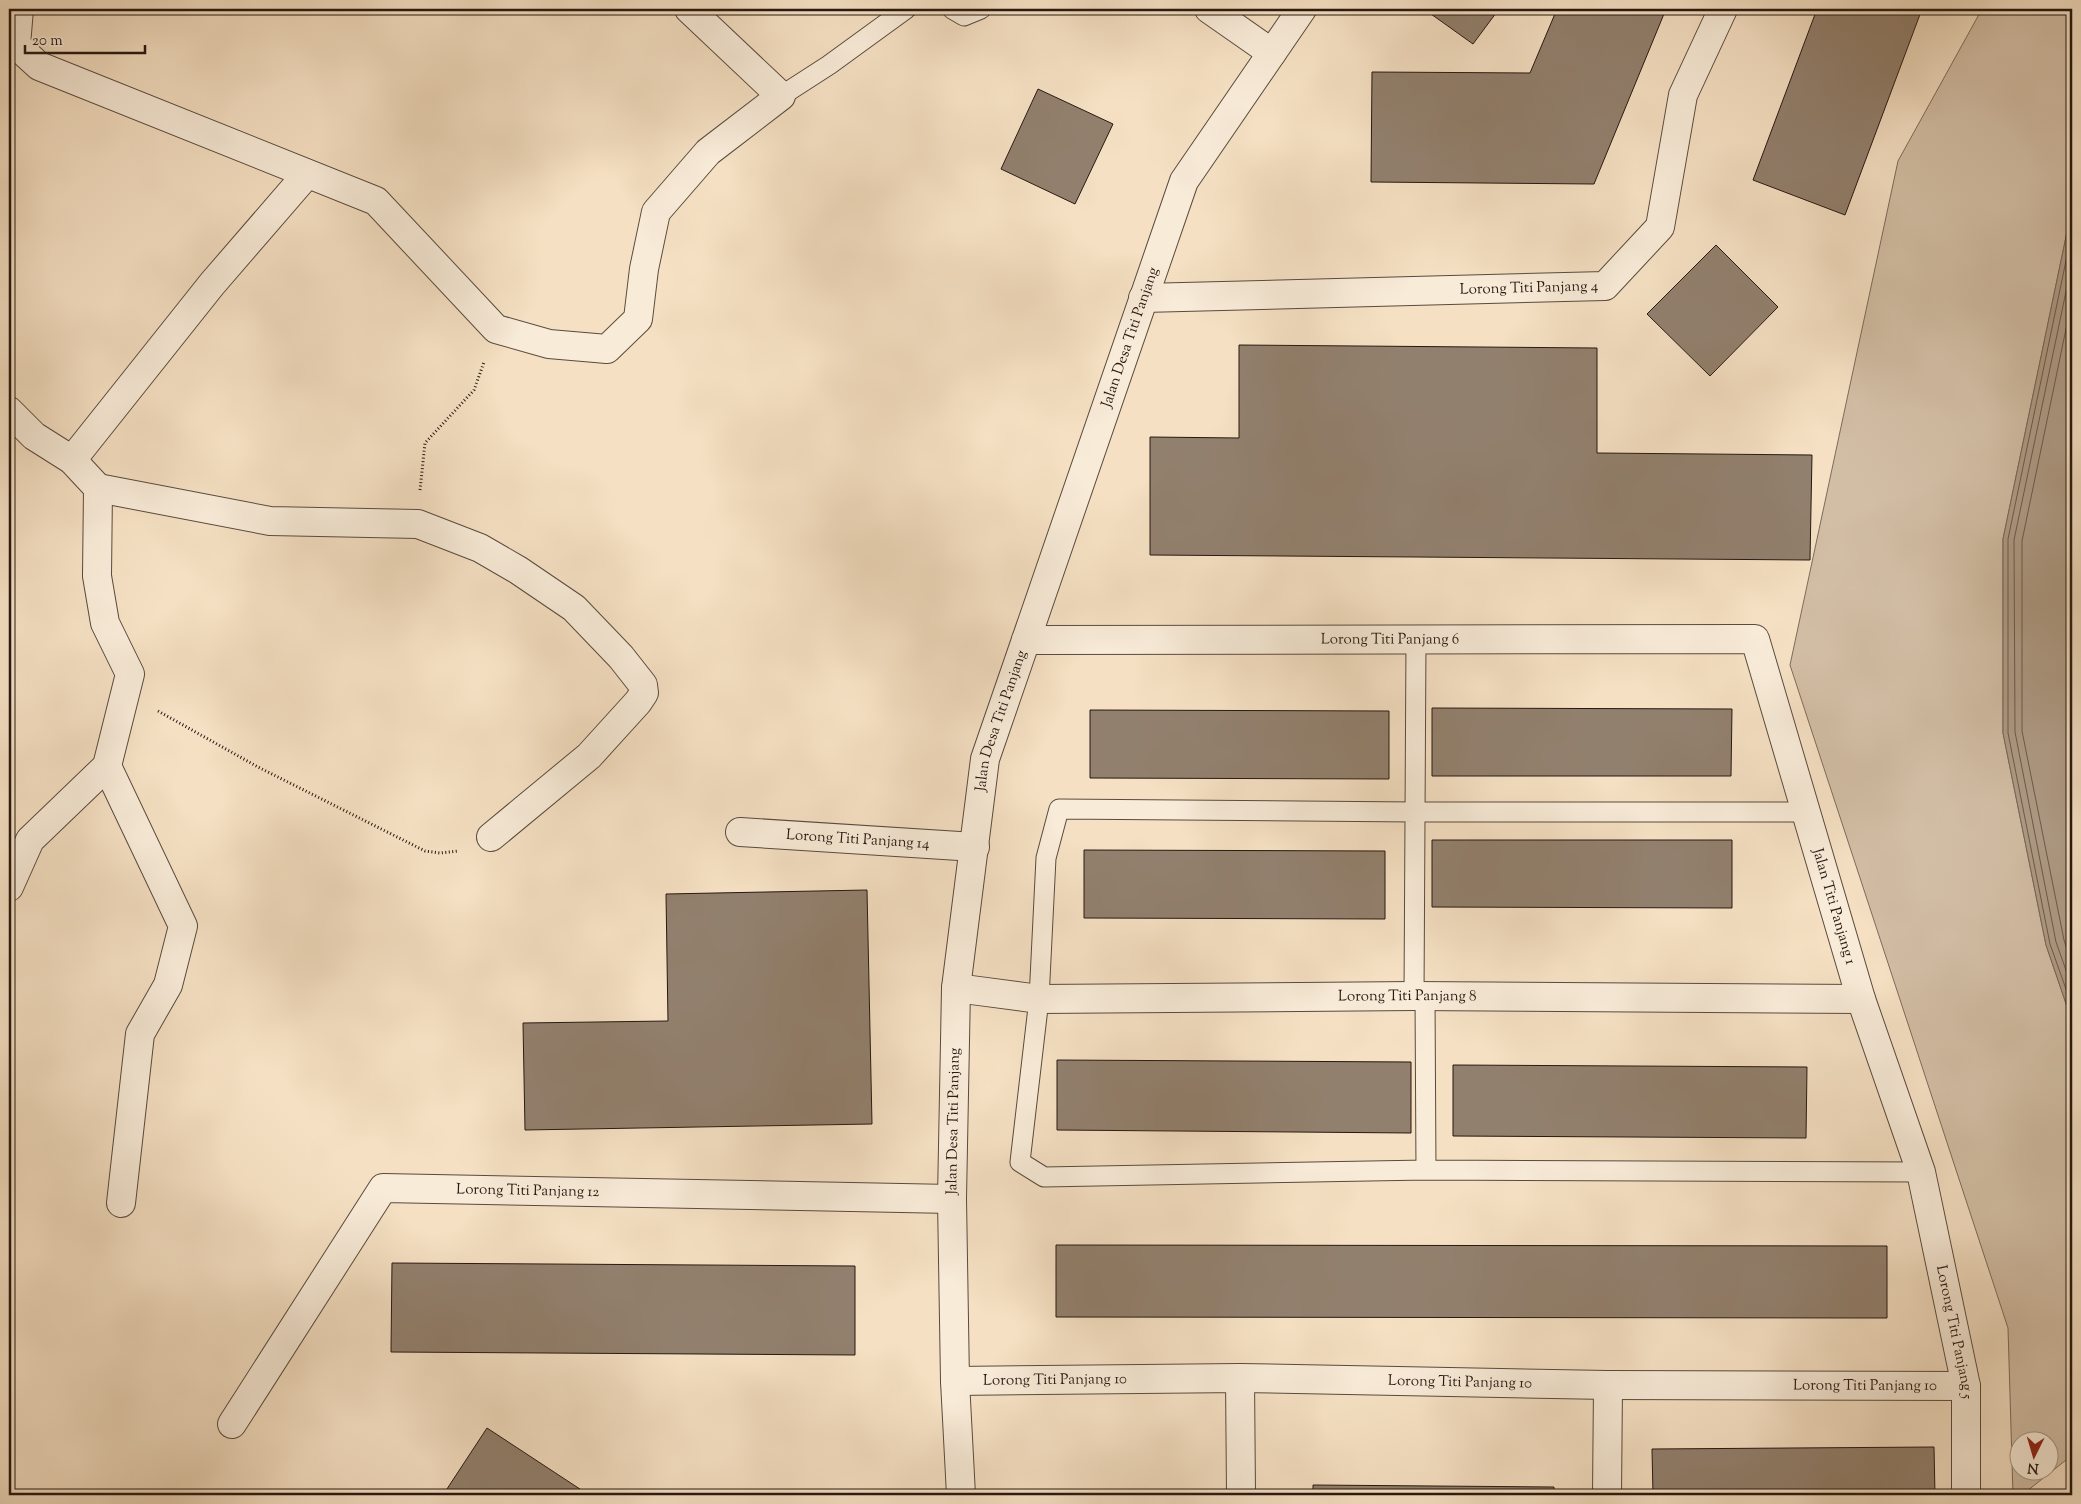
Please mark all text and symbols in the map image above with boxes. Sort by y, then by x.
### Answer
scale bar [25,22,145,54]
text: 20 m [32,31,63,52]
street label: Jalan Desa Titi Panjang [1096,264,1164,411]
street label: Lorong Titi Panjang 4 [1459,276,1599,300]
street label: Lorong Titi Panjang 6 [1321,629,1459,650]
street label: Jalan Desa Titi Panjang [970,647,1032,794]
street label: Lorong Titi Panjang 14 [785,824,931,855]
street label: Jalan Titi Panjang 1 [1806,845,1861,967]
street label: Lorong Titi Panjang 8 [1338,985,1477,1007]
street label: Jalan Desa Titi Panjang [942,1048,965,1196]
street label: Lorong Titi Panjang 12 [456,1179,600,1203]
street label: Lorong Titi Panjang 5 [1930,1263,1977,1399]
street label: Lorong Titi Panjang 10 [983,1369,1127,1391]
street label: Lorong Titi Panjang 10 [1388,1370,1532,1394]
street label: Lorong Titi Panjang 10 [1793,1375,1937,1396]
north arrow [2008,1432,2058,1482]
text: N [2027,1457,2039,1477]

